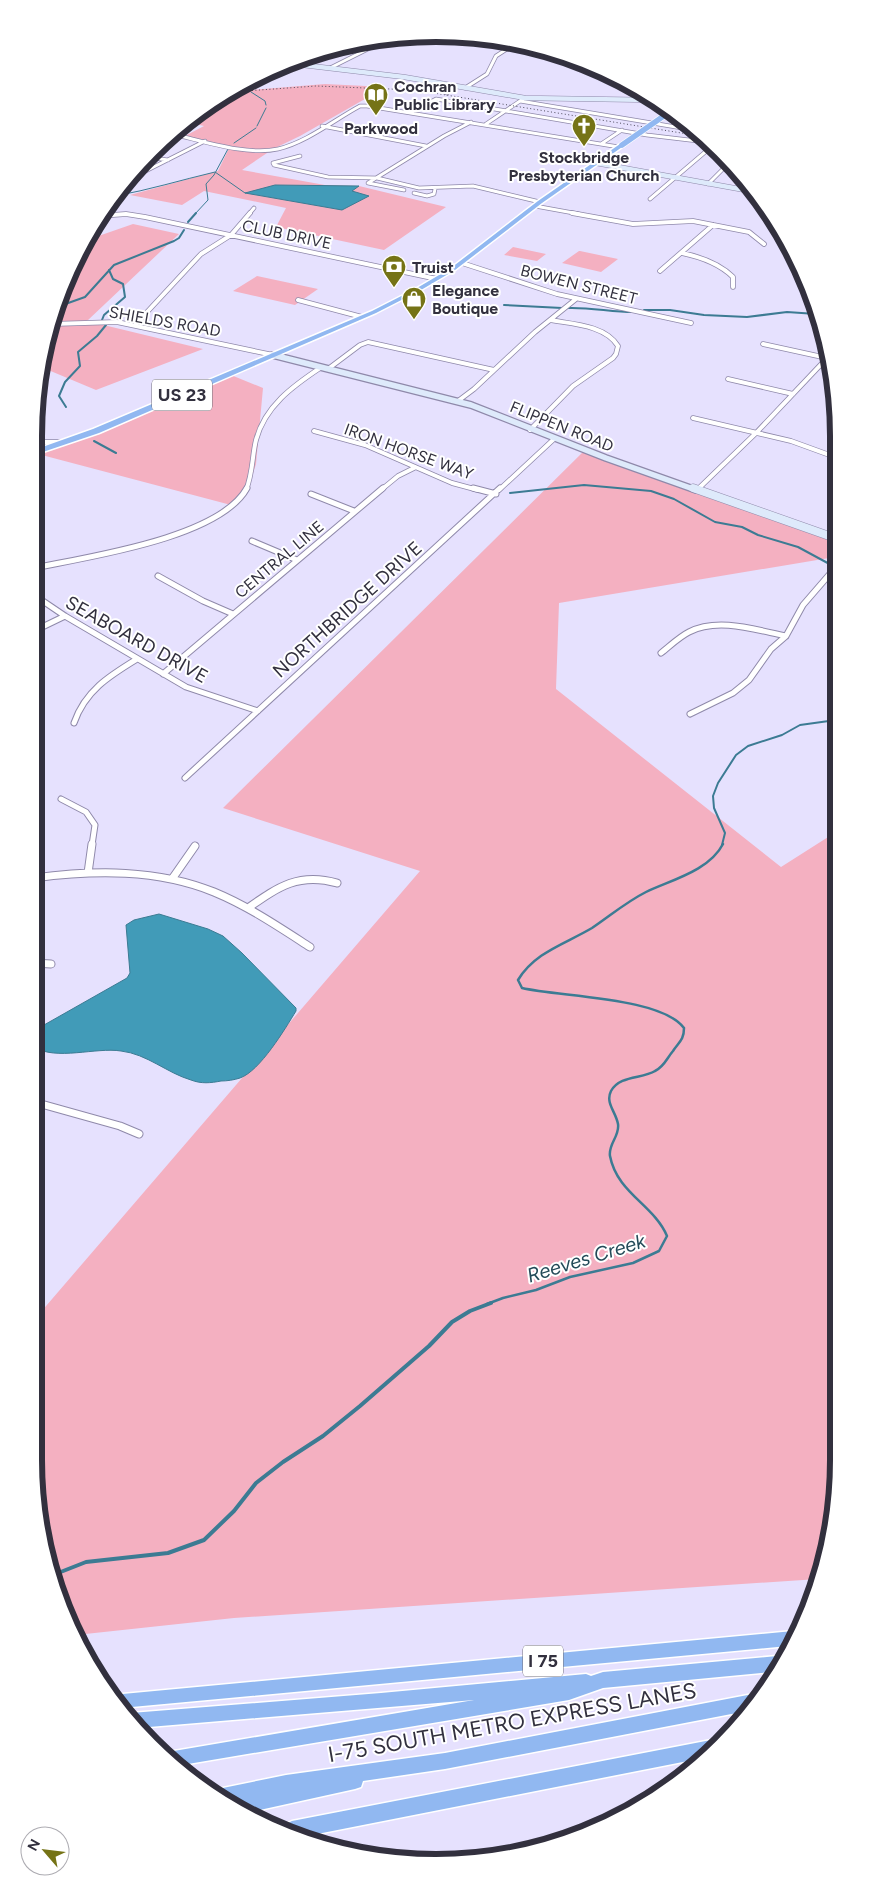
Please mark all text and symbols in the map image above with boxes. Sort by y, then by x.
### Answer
place label: Cochran Public Library [394,77,496,114]
library icon: Cochran Public Library [363,82,389,116]
church icon: Stockbridge Presbyterian Church [571,113,597,147]
district label: Parkwood [344,119,418,138]
place label: Stockbridge Presbyterian Church [509,148,659,185]
street label: CLUB DRIVE [240,216,333,253]
bank icon: Truist [381,254,407,288]
place label: Truist [412,258,454,277]
street label: BOWEN STREET [519,261,639,308]
place label: Elegance Boutique [432,281,499,318]
shop icon: Elegance Boutique [401,286,427,320]
street label: SHIELDS ROAD [108,302,222,341]
road number: US 23 [152,380,212,410]
street label: FLIPPEN ROAD [507,397,616,456]
street label: IRON HORSE WAY [342,419,476,484]
street label: CENTRAL LINE [231,517,328,602]
street label: NORTHBRIDGE DRIVE [268,536,427,682]
street label: SEABOARD DRIVE [62,591,212,688]
water label: Reeves Creek [524,1228,649,1287]
road number: I 75 [523,1645,563,1676]
street label: I-75 SOUTH METRO EXPRESS LANES [326,1677,698,1768]
north arrow [20,1826,70,1876]
text: N [24,1836,44,1854]

